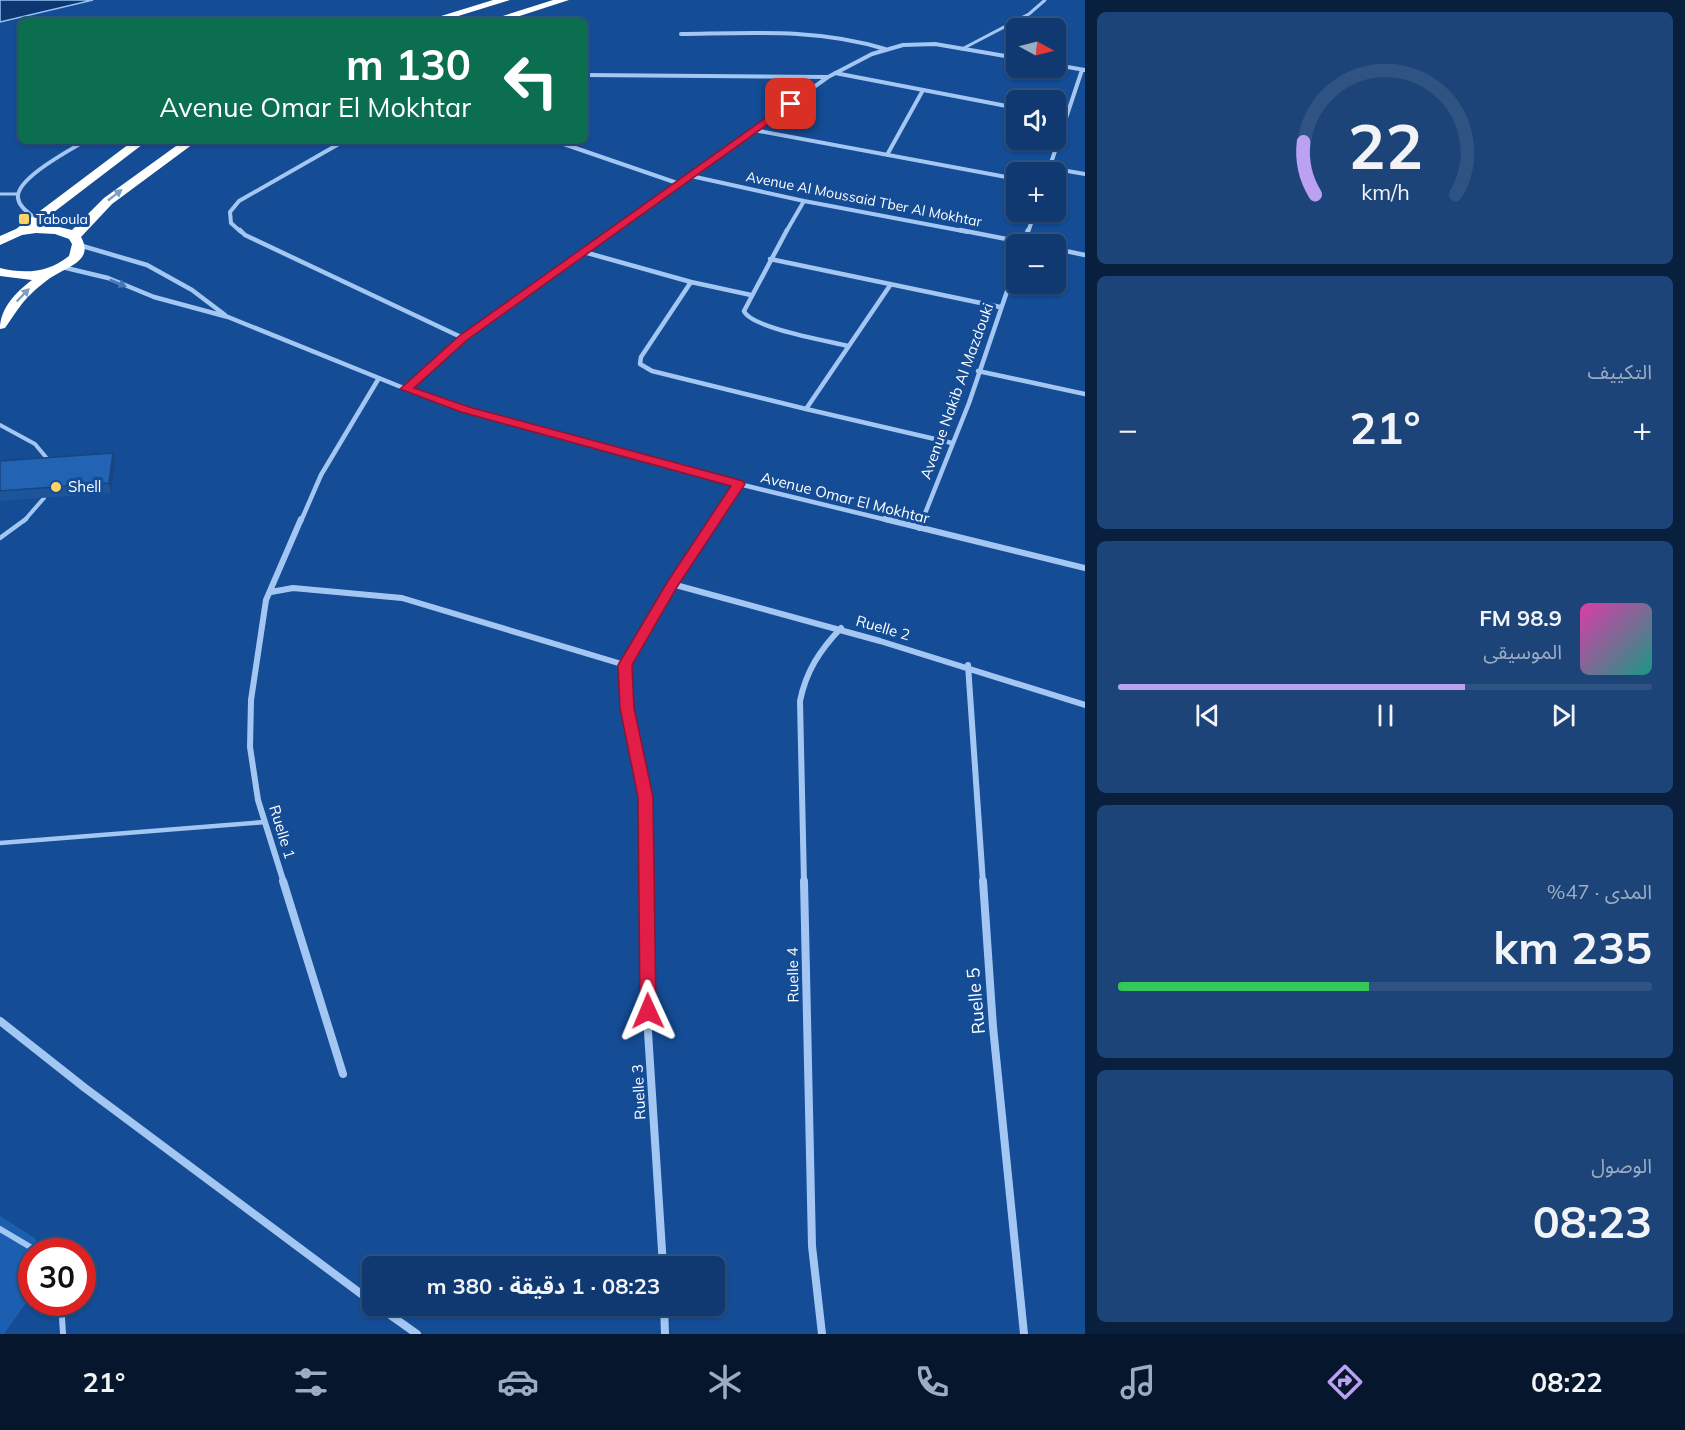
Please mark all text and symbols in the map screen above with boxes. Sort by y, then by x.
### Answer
north arrow [1006,18,1066,78]
map controls [1006,18,1066,294]
text: 130 m [346,38,471,91]
icon: left [492,42,570,120]
pin [765,78,816,129]
icon: arrive [774,87,807,120]
text: Avenue Omar El Mokhtar [159,90,471,124]
button: sound [1006,90,1066,150]
text: 22 [1348,106,1422,185]
button: + [1006,162,1066,222]
street label: Avenue Al Moussaid Tber Al Mokhtar [745,167,984,231]
text: km/h [1361,179,1409,206]
one-way arrow [108,190,123,202]
place label: Taboula [36,210,88,228]
marker: Taboula [17,212,31,226]
button: − [1006,234,1066,294]
one-way arrow [110,278,128,288]
one-way arrow [16,288,30,303]
street label: Avenue Nakib Al Mazdouki [916,300,997,482]
text: التكييف [1588,359,1652,384]
text: 21° [1349,399,1421,455]
text: − [1118,408,1138,449]
text: + [1632,408,1652,449]
street label: Avenue Omar El Mokhtar [759,467,932,528]
place label: Shell [68,477,101,496]
marker: Shell [49,480,63,494]
text: 98.9 FM [1479,604,1562,632]
street label: Ruelle 2 [854,611,912,644]
text: الموسيقى [1483,639,1562,664]
icon: previous [1191,699,1224,732]
icon: pause [1369,699,1402,732]
icon: next [1547,699,1580,732]
street label: Ruelle 1 [265,803,300,861]
text: المدى · 47% [1547,879,1652,904]
text: 235 km [1493,919,1652,975]
street label: Ruelle 4 [783,947,802,1003]
street label: Ruelle 5 [961,967,990,1035]
position arrow [616,979,680,1043]
street label: Ruelle 3 [628,1064,649,1120]
text: الوصول [1591,1153,1652,1178]
text: 08:23 [1533,1193,1652,1249]
speed limit sign: 30 [18,1238,96,1316]
text: 08:23 · 1 دقيقة · 380 m [427,1272,660,1300]
icon: filters [290,1361,332,1403]
icon: car [497,1361,539,1403]
icon: climate [704,1361,746,1403]
icon: phone [911,1361,953,1403]
icon: music [1117,1361,1159,1403]
icon: directions [1324,1361,1366,1403]
text: 21° [83,1365,125,1399]
text: 08:22 [1531,1365,1603,1399]

